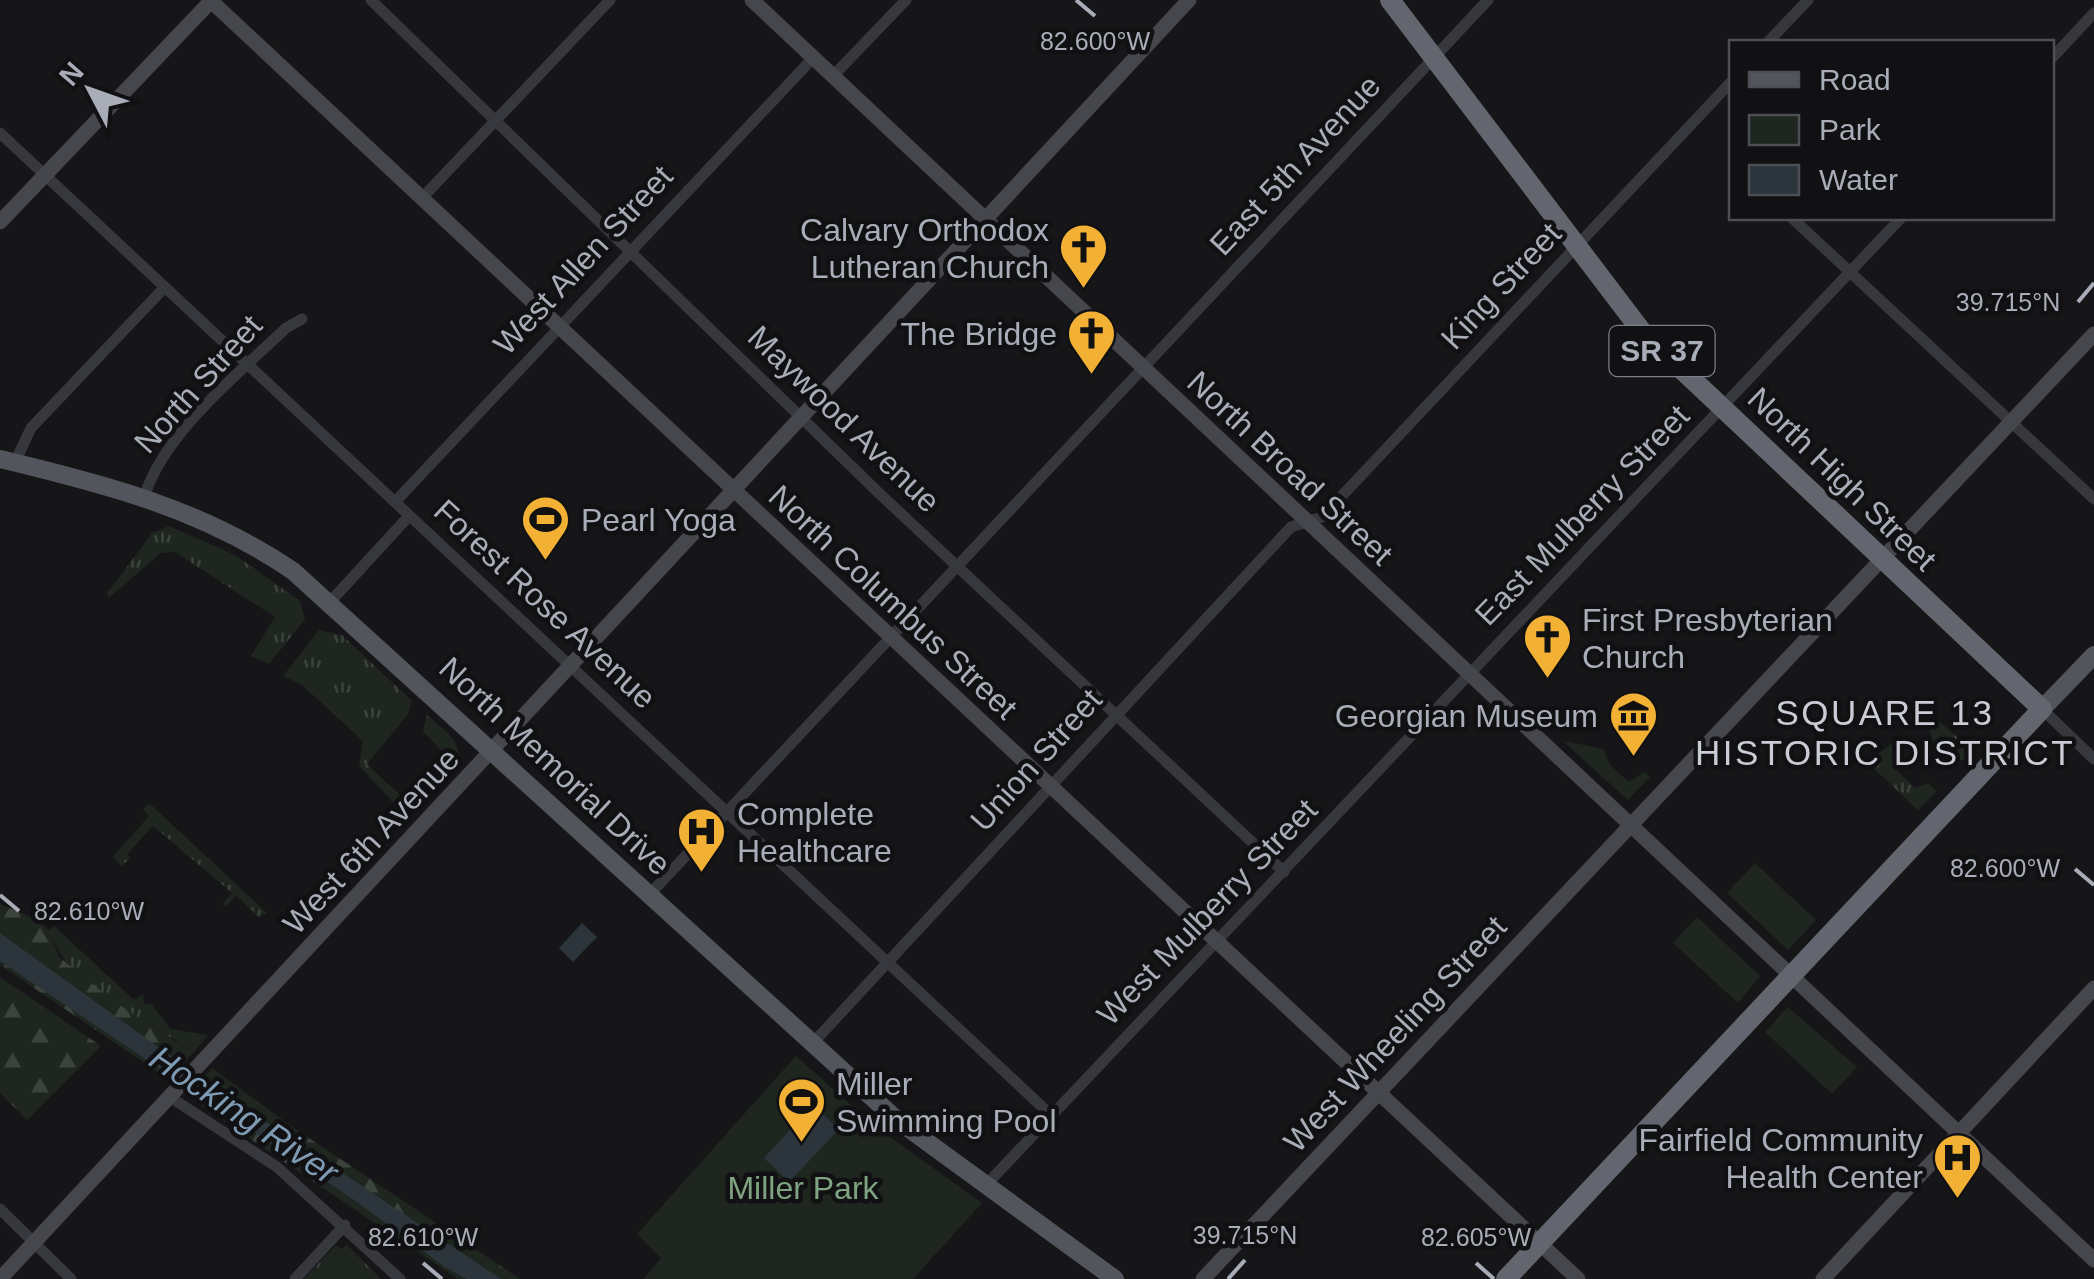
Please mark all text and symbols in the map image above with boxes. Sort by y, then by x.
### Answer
text: 82.600°W [1040,27,1150,55]
north arrow [40,40,140,140]
legend [1729,40,2054,220]
text: N [53,56,90,92]
text: Road [1819,63,1891,96]
street label: East 5th Avenue [1203,68,1387,262]
text: Park [1819,113,1882,146]
street label: West Allen Street [486,158,680,362]
text: Water [1819,163,1898,196]
place label: Calvary Orthodox Lutheran Church [800,212,1049,285]
street label: King Street [1434,216,1568,356]
church icon: Calvary Orthodox Lutheran Church [1058,222,1110,290]
text: 39.715°N [1956,288,2060,316]
street label: North Street [127,308,269,460]
church icon: The Bridge [1066,308,1118,376]
place label: The Bridge [900,316,1057,352]
street label: Maywood Avenue [741,319,947,519]
road number: SR 37 [1610,326,1714,376]
street label: North Broad Street [1180,364,1400,572]
street label: North High Street [1741,380,1943,578]
street label: East Mulberry Street [1468,398,1696,632]
street label: North Columbus Street [762,478,1024,726]
street label: Forest Rose Avenue [427,492,663,716]
sports icon: Pearl Yoga [520,494,572,562]
place label: Pearl Yoga [581,502,736,538]
place label: First Presbyterian Church [1582,602,1833,675]
church icon: First Presbyterian Church [1521,612,1573,680]
street label: North Memorial Drive [432,650,678,882]
street label: Union Street [963,682,1109,838]
museum icon: Georgian Museum [1607,690,1659,758]
district label: SQUARE 13 HISTORIC DISTRICT [1695,693,2075,772]
place label: Georgian Museum [1335,698,1598,734]
street label: West 6th Avenue [276,741,466,941]
street label: West Mulberry Street [1090,792,1324,1032]
place label: Complete Healthcare [737,796,892,869]
hospital icon: Complete Healthcare [676,806,728,874]
text: 82.600°W [1950,854,2060,882]
text: 82.610°W [34,897,144,925]
street label: West Wheeling Street [1277,909,1514,1159]
water label: Hocking River [143,1038,347,1192]
place label: Miller Swimming Pool [836,1066,1057,1139]
sports icon: Miller Swimming Pool [775,1076,827,1144]
place label: Fairfield Community Health Center [1638,1122,1923,1195]
hospital icon: Fairfield Community Health Center [1932,1132,1984,1200]
park label: Miller Park [727,1170,880,1206]
text: 39.715°N [1193,1221,1297,1249]
text: 82.610°W [368,1223,478,1251]
text: 82.605°W [1421,1223,1531,1251]

